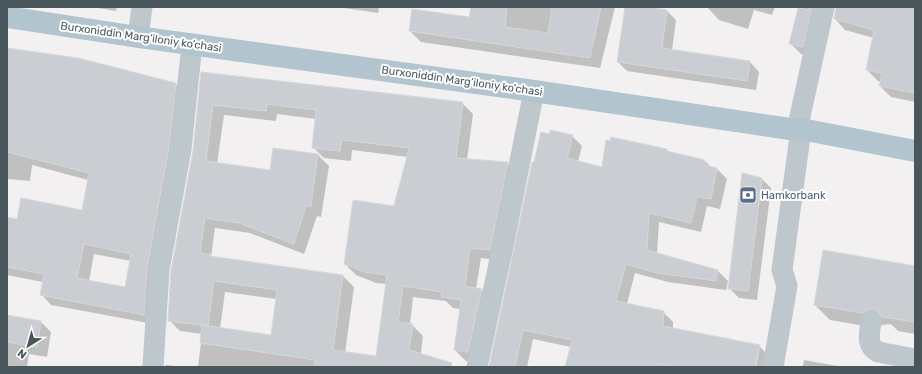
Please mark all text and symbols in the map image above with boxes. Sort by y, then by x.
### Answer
street label: Burxoniddin Marg’iloniy ko’chasi [60,19,222,55]
street label: Burxoniddin Marg’iloniy ko’chasi [381,63,543,99]
bank icon: Hamkorbank [738,185,758,205]
place label: Hamkorbank [761,189,826,202]
north arrow [8,326,48,366]
text: N [15,346,29,361]

